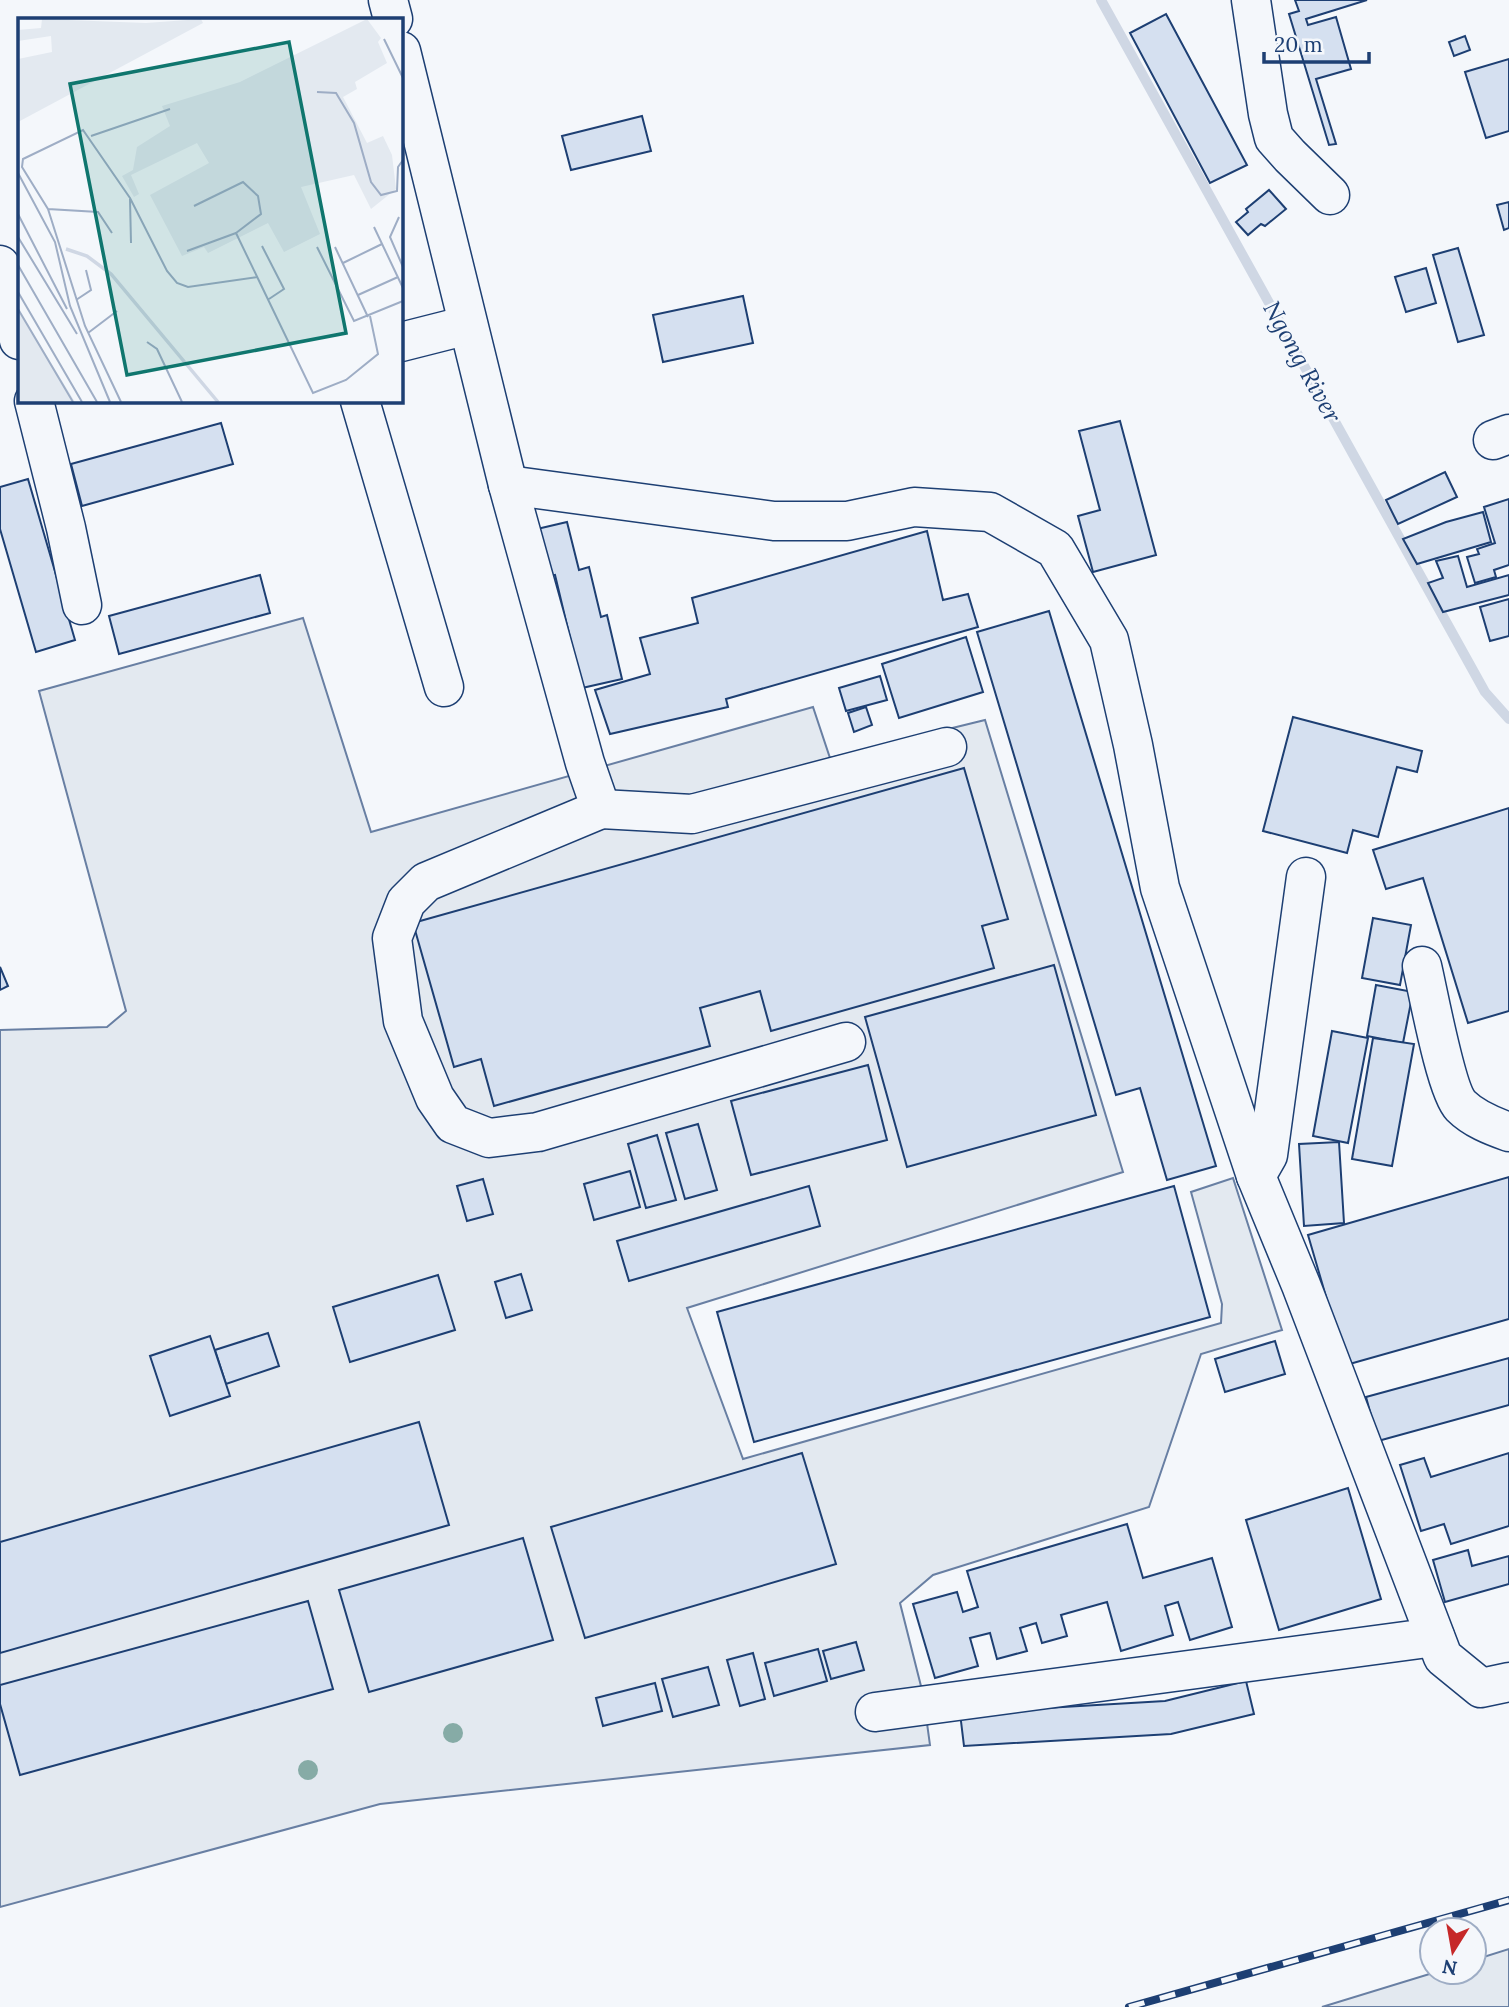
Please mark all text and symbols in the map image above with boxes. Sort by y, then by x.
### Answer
inset map [18,18,402,402]
scale bar [1264,21,1369,65]
text: 20 m [1274,31,1323,58]
water label: Ngong River [1256,295,1349,428]
north arrow [1418,1916,1488,1986]
text: N [1440,1954,1459,1981]

